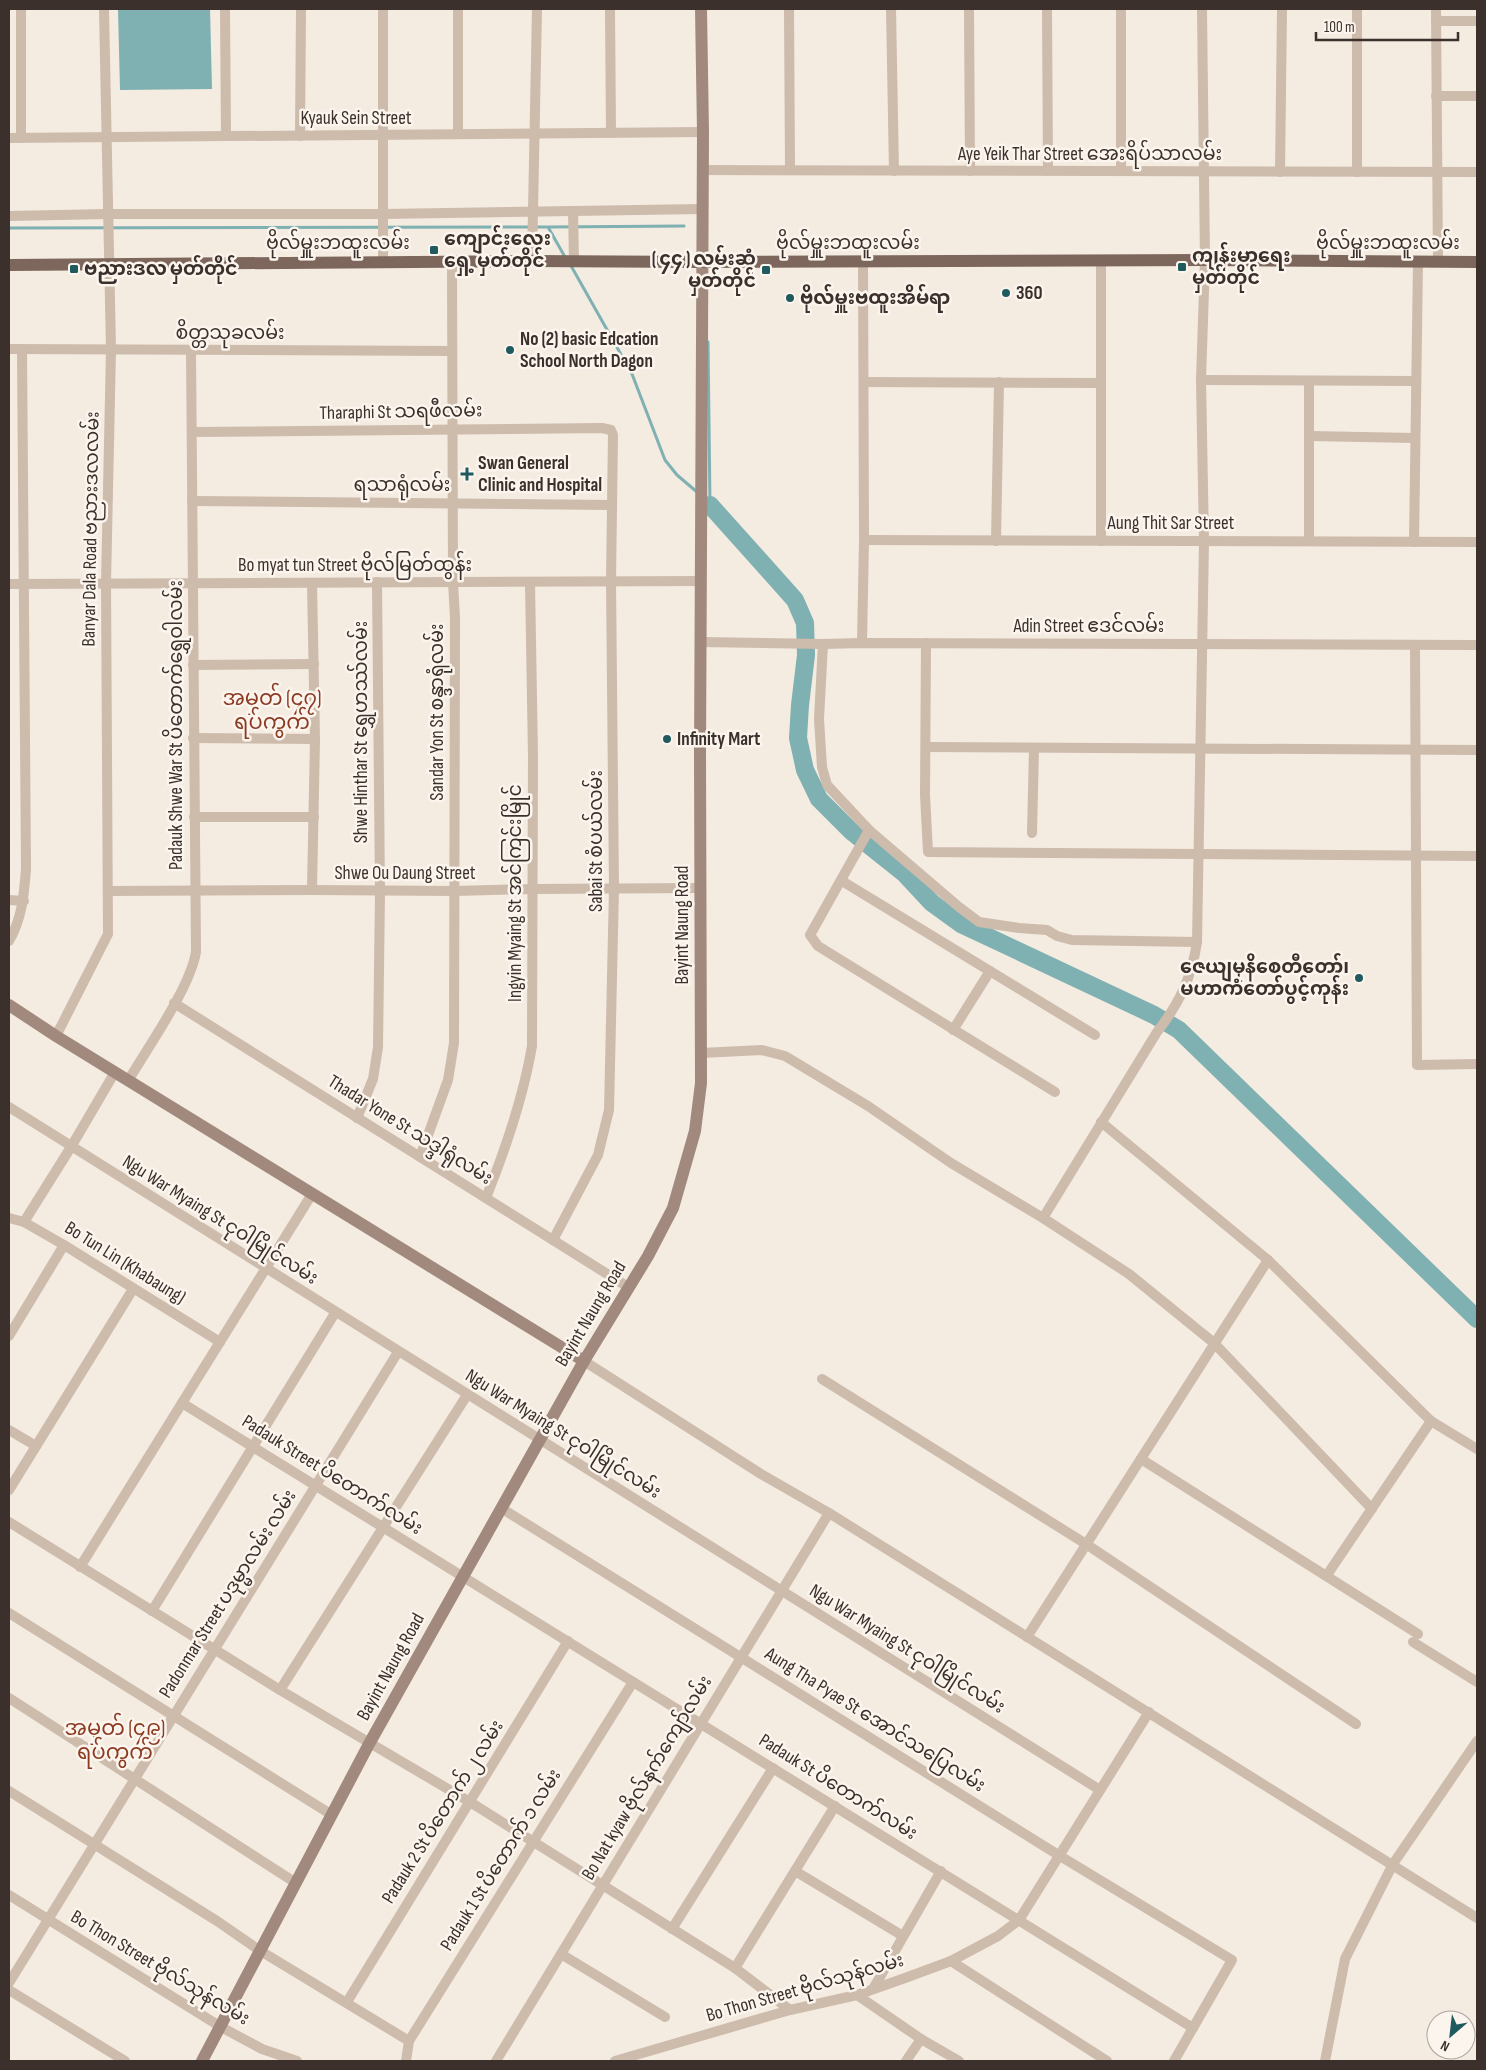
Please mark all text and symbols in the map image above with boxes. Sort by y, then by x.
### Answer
scale bar [1316,10,1458,42]
text: 100 m [1324,18,1355,37]
street label: Kyauk Sein Street [300,107,412,130]
street label: Aye Yeik Thar Street အေးရိပ်သာလမ်း [957,139,1222,169]
place label: ကျောင်းလေး ရှေ့ မှတ်တိုင် [444,225,551,276]
street label: ဗိုလ်မှူးဘထူးလမ်း [266,228,410,259]
street label: ဗိုလ်မှူးဘထူးလမ်း [776,228,920,259]
street label: ဗိုလ်မှူးဘထူးလမ်း [1316,228,1460,259]
place label: ကျန်းမာရေး မှတ်တိုင် [1192,242,1290,293]
marker: ကျောင်းလေး ရှေ့ မှတ်တိုင် [428,244,440,256]
place label: ( ၄၄ ) လမ်းဆုံ မှတ်တိုင် [652,245,756,296]
place label: ဗညားဒလ မှတ်တိုင် [84,255,238,284]
marker: ကျန်းမာရေး မှတ်တိုင် [1176,261,1188,273]
marker: ဗညားဒလ မှတ်တိုင် [68,263,80,275]
marker: ( ၄၄ ) လမ်းဆုံ မှတ်တိုင် [760,264,772,276]
place label: 360 [1016,282,1043,305]
place label: ဗိုလ်မှူးဗထူးအိမ်ရာ [800,284,950,313]
marker: 360 [1000,287,1012,299]
marker: ဗိုလ်မှူးဗထူးအိမ်ရာ [784,292,796,304]
street label: စိတ္တသုခလမ်း [175,318,285,349]
place label: No (2) basic Edcation School North Dagon [520,328,659,373]
marker: No (2) basic Edcation School North Dagon [504,344,516,356]
street label: Tharaphi St သရဖီလမ်း [319,395,483,428]
street label: Banyar Dala Road ဗညားဒလလမ်း [73,411,108,647]
place label: Swan General Clinic and Hospital [478,452,602,497]
marker: Swan General Clinic and Hospital [460,467,474,481]
street label: ရသာရုံလမ်း [354,470,450,501]
street label: Aung Thit Sar Street [1107,512,1235,535]
street label: Bo myat tun Street ဗိုလ်မြတ်ထွန်း [238,550,472,581]
street label: Padauk Shwe War St ပိတောက်ရွှေဝါလမ်း [161,580,191,870]
street label: Adin Street ဧဒင်လမ်း [1013,611,1164,638]
street label: Shwe Hinthar St ရွှေဟဿ်လမ်း [346,621,376,843]
street label: Sandar Yon St စန္ဒာရုံလမ်း [422,623,453,801]
district label: အမှတ် (၄၇) ရပ်ကွက် [222,682,322,739]
place label: Infinity Mart [677,728,760,751]
marker: Infinity Mart [661,733,673,745]
street label: Sabai St စံပယ်လမ်း [581,770,608,912]
street label: Ingyin Myaing St အင်ကြင်းမြိုင် [500,784,530,1002]
street label: Shwe Ou Daung Street [334,862,476,885]
street label: Bayint Naung Road [671,866,694,984]
place label: ဇေယျမုနိစေတီတော်၊ မဟာကံတော်ပွင့်ကုန်း [1180,953,1349,1004]
marker: ဇေယျမုနိစေတီတော်၊ မဟာကံတော်ပွင့်ကုန်း [1353,972,1365,984]
street label: Thadar Yone St သဒ္ဒါရုံလမ်း [321,1067,499,1193]
street label: Ngu War Myaing St ငုဝါမြိုင်လမ်း [116,1147,324,1293]
street label: Bo Tun Lin (Khabaung) [60,1217,190,1309]
street label: Bayint Naung Road [551,1257,631,1371]
street label: Ngu War Myaing St ငုဝါမြိုင်လမ်း [459,1361,667,1507]
street label: Padauk Street ပိတောက်လမ်း [238,1407,429,1540]
street label: Padonmar Street ပဒုမ္မာလမ်း လမ်း [151,1483,305,1705]
street label: Ngu War Myaing St ငုဝါမြိုင်လမ်း [803,1576,1011,1722]
street label: Bayint Naung Road [352,1609,430,1725]
street label: Aung Tha Pyae St အောင်သပြေလမ်း [758,1639,991,1800]
street label: Bo Nat kyaw ဗိုလ်နက်ကျော်လမ်း [573,1670,721,1886]
district label: အမှတ် (၄၉) ရပ်ကွက် [65,1712,165,1769]
street label: Padauk 2 St ပိတောက် ၂ လမ်း [374,1714,511,1910]
street label: Padauk St ပိတောက်လမ်း [755,1726,923,1845]
street label: Padauk 1 St ပိတောက် ၁ လမ်း [432,1763,566,1955]
street label: Bo Thon Street ဗိုလ်သုန်လမ်း [64,1902,256,2034]
street label: Bo Thon Street ဗိုလ်သုန်လမ်း [702,1945,908,2031]
north arrow [1426,2010,1476,2060]
text: N [1438,2037,1452,2055]

